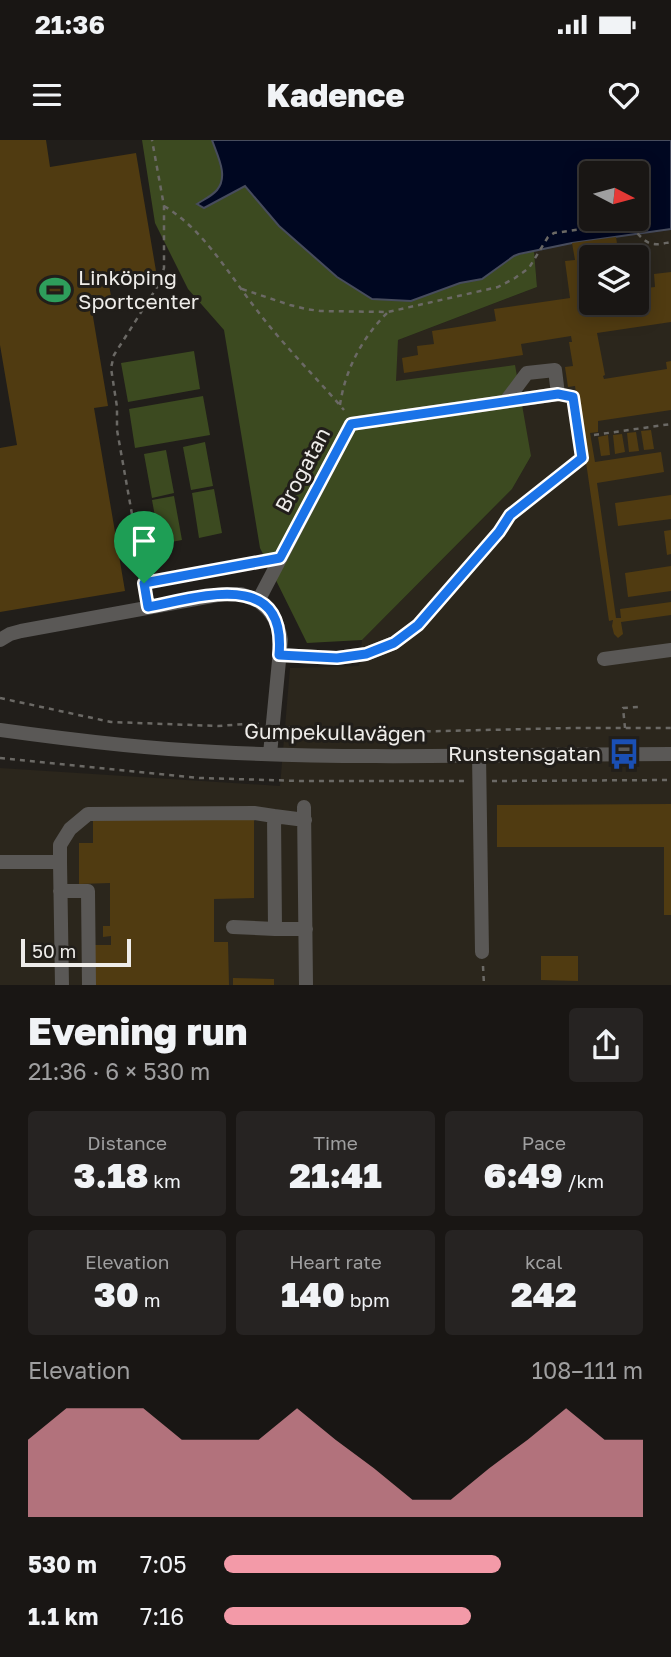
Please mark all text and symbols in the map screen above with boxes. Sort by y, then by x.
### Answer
text: 21:36 [35,9,105,40]
icon: menu [28,76,66,114]
text: Kadence [267,76,404,114]
icon: heart [605,76,643,114]
north arrow [579,161,649,231]
map controls [579,161,649,315]
button: layers [579,245,649,315]
place label: Linköping Sportcenter [78,264,199,314]
sports icon: Linköping Sportcenter [38,273,72,307]
street label: Brogatan [269,423,335,516]
pin [114,511,174,583]
icon: arrive [125,522,163,560]
street label: Gumpekullavägen [244,717,426,747]
bus stop icon: Runstensgatan [607,737,641,771]
place label: Runstensgatan [448,740,601,766]
scale bar [21,936,131,968]
text: 50 m [32,939,76,962]
text: Evening run [28,1008,247,1053]
button: share [569,1008,643,1082]
text: 21:36 · 6 × 530 m [28,1057,210,1085]
text: Distance [87,1131,167,1154]
text: Time [313,1131,358,1154]
text: Pace [522,1131,566,1154]
text: 3.18 [74,1154,149,1196]
text: 21:41 [289,1154,382,1196]
text: 6:49 [483,1154,563,1196]
text: km [149,1169,181,1192]
text: /km [563,1169,604,1192]
text: Elevation [85,1250,169,1273]
text: Heart rate [289,1250,382,1273]
text: kcal [525,1250,563,1273]
text: 30 [94,1273,139,1315]
text: 140 [281,1273,345,1315]
text: 242 [511,1273,577,1315]
text: m [139,1288,161,1311]
text: bpm [345,1288,390,1311]
text: Elevation [28,1356,130,1384]
text: 108–111 m [532,1356,643,1384]
text: 530 m [28,1550,97,1578]
text: 7:05 [140,1550,187,1578]
text: 1.1 km [28,1602,98,1630]
text: 7:16 [140,1602,184,1630]

